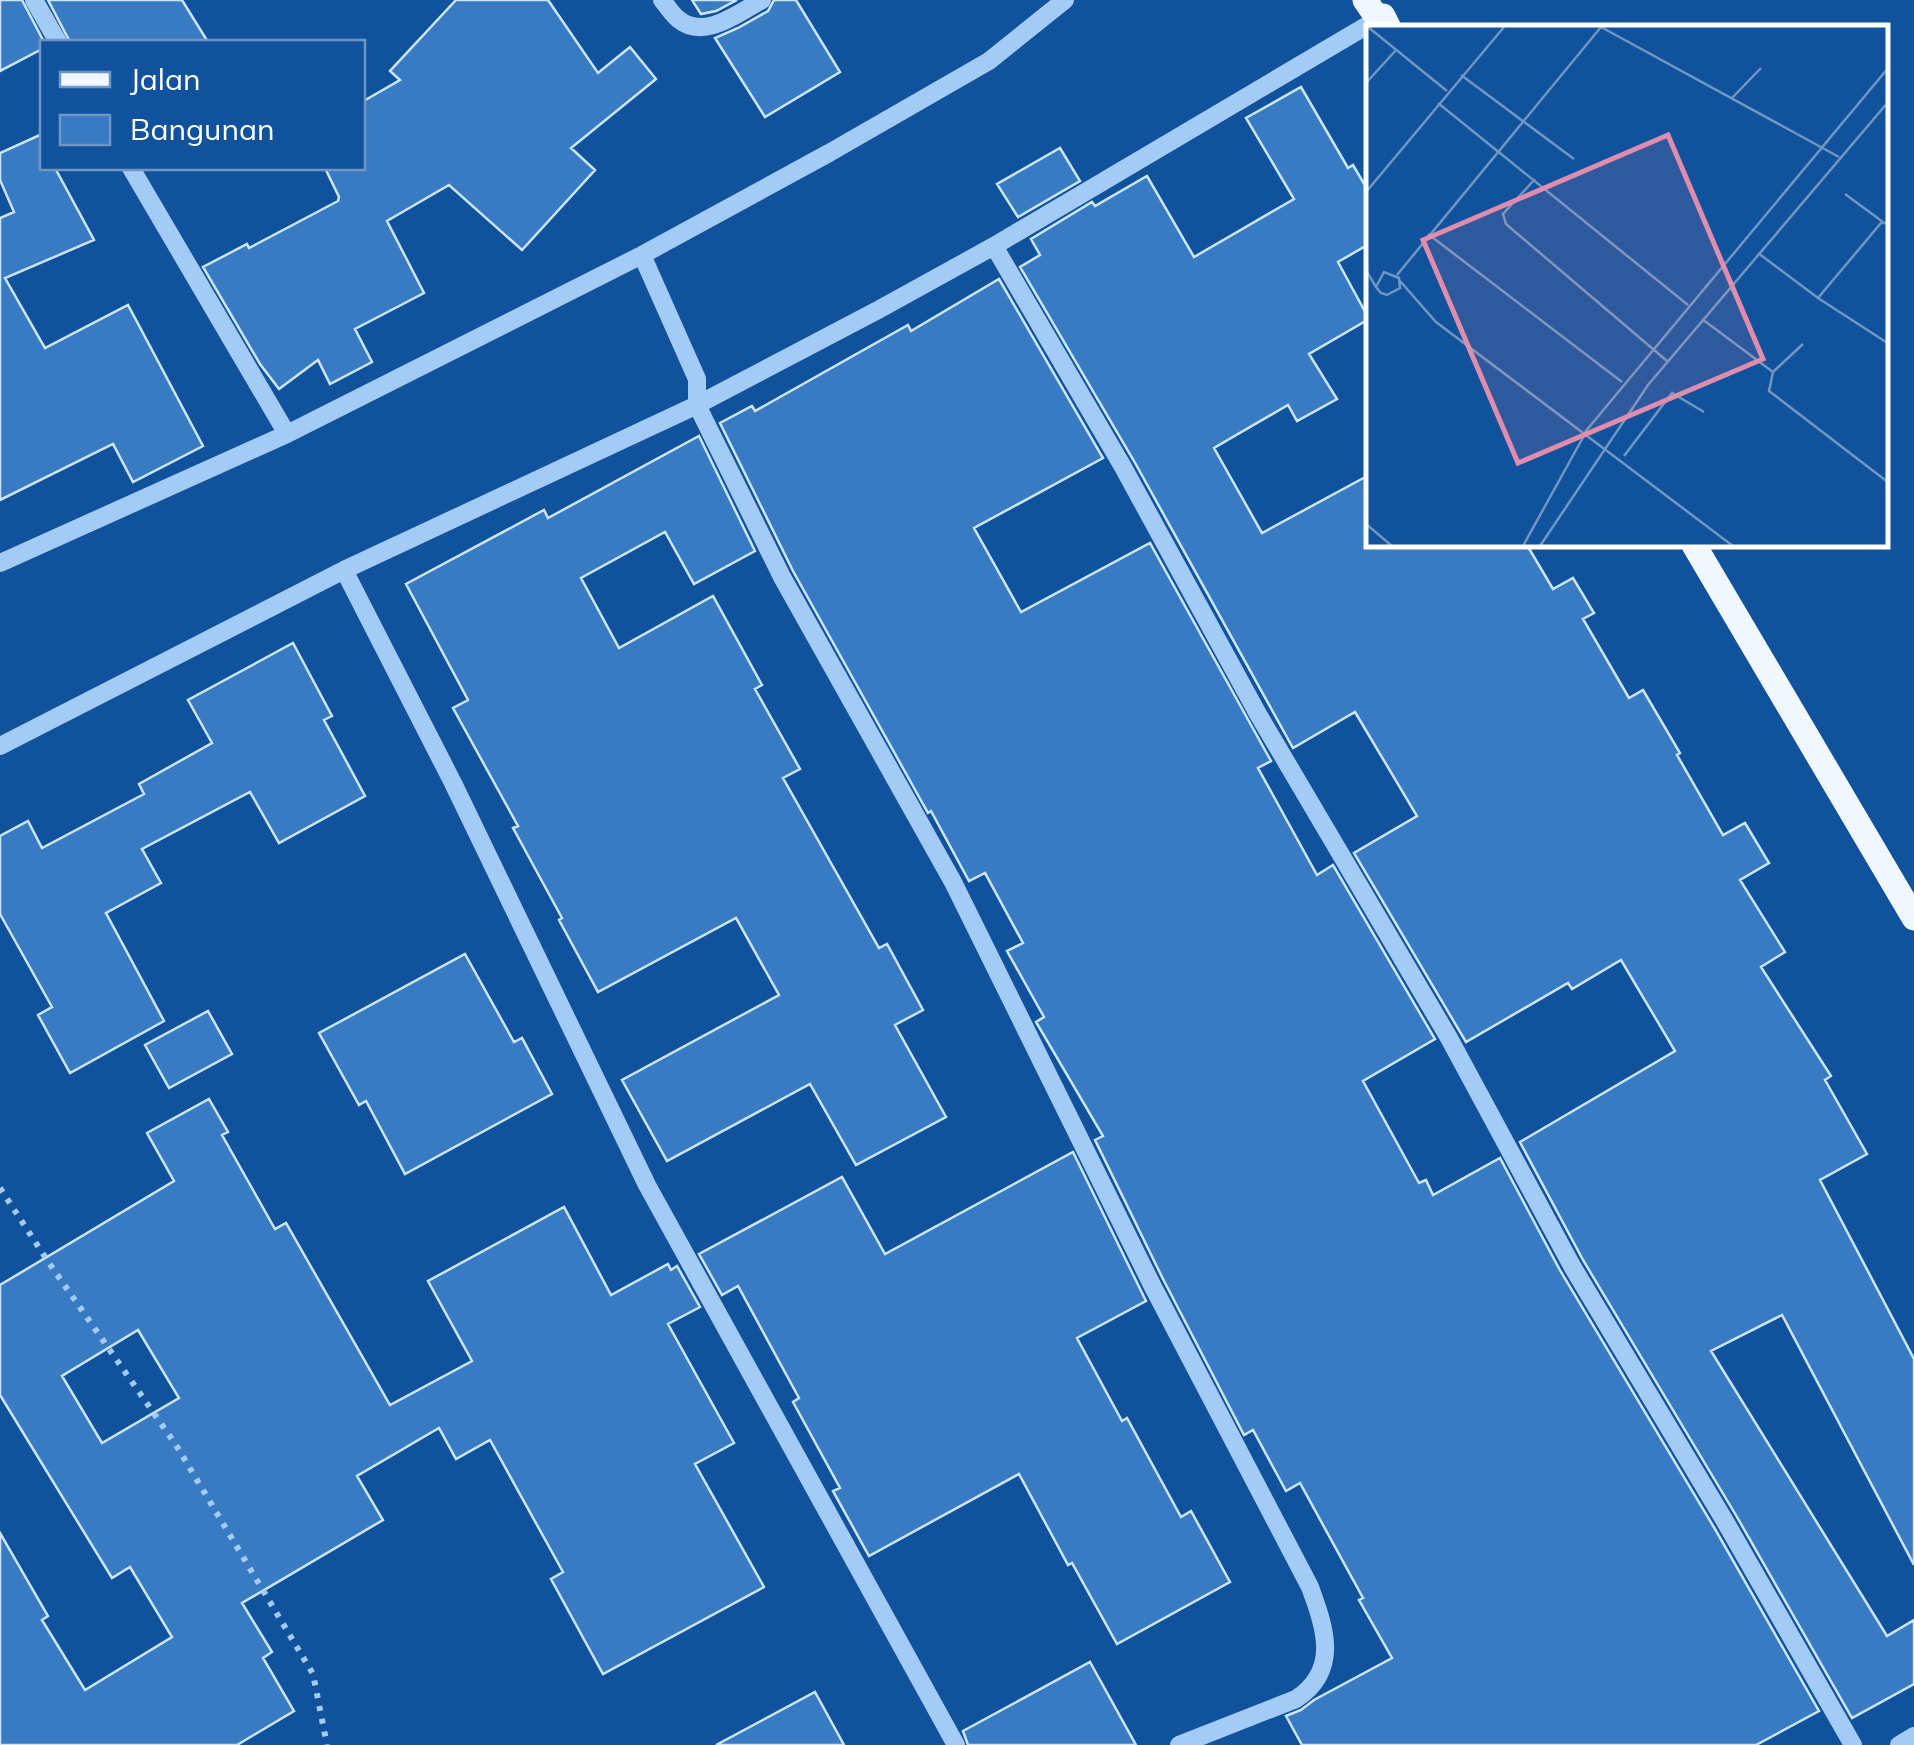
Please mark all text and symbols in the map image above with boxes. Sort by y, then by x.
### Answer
inset map [1366,25,1889,548]
legend [40,40,365,170]
text: Jalan [130,60,201,98]
text: Bangunan [130,110,275,148]

